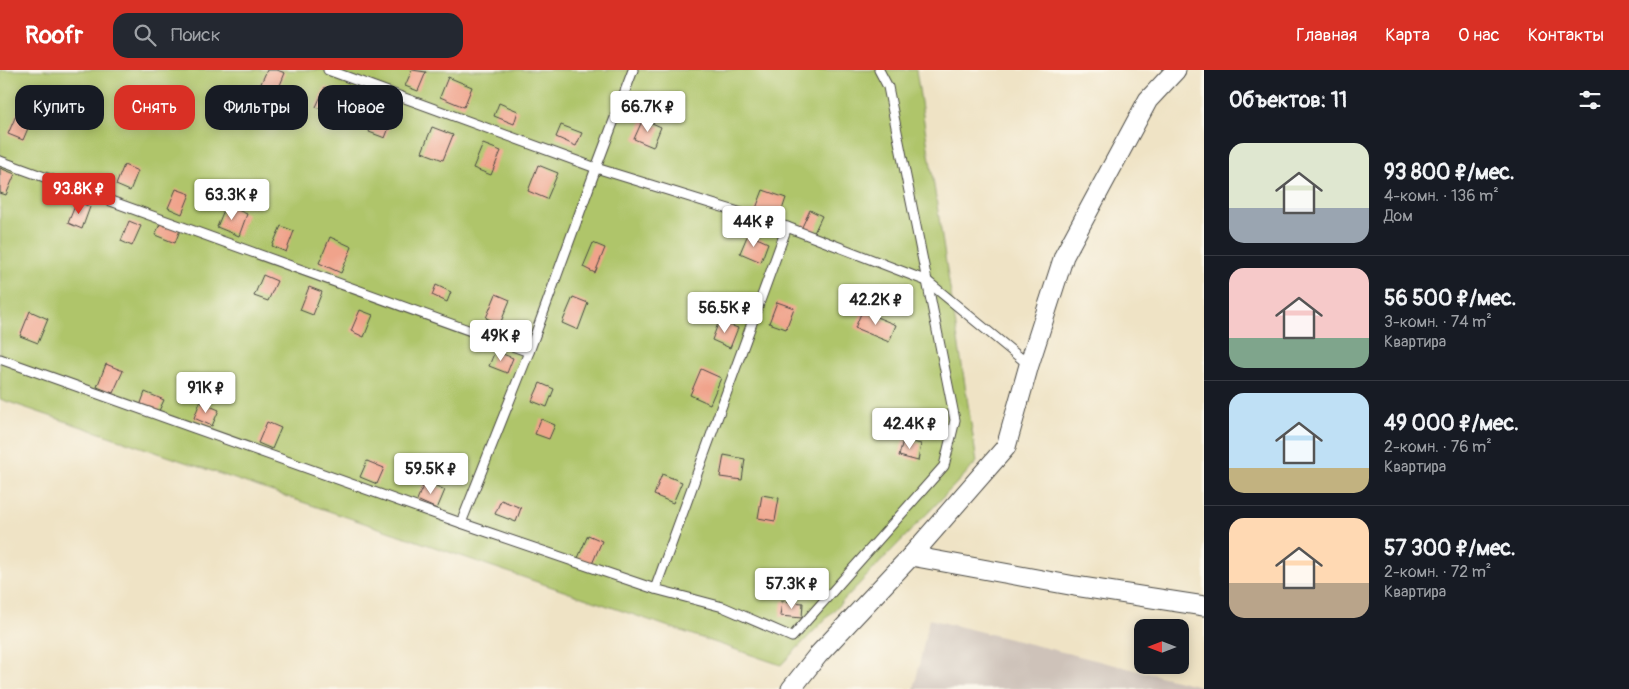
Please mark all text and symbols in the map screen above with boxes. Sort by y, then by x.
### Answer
search box [113,13,463,58]
text: Roofr [25,21,83,50]
icon: search [131,21,159,49]
text: Поиск [171,23,221,47]
text: Главная [1296,24,1357,47]
text: Карта [1385,24,1430,47]
text: О нас [1458,24,1500,47]
text: Контакты [1528,24,1604,47]
chip: Купить [15,85,104,130]
chip: Снять [114,85,195,130]
chip: Фильтры [205,85,308,130]
chip: Новое [318,85,403,130]
icon: filters [1576,86,1604,114]
text: Объектов: 11 [1229,87,1347,114]
pin: 66.7K ₽ [602,90,694,133]
text: 66.7K ₽ [621,97,675,117]
text: 93 800 ₽/мес. [1384,159,1515,186]
icon: home [1269,163,1329,223]
pin: 93.8K ₽ [33,172,125,215]
pin: 63.3K ₽ [186,178,278,221]
text: 93.8K ₽ [53,179,105,199]
text: 63.3K ₽ [205,185,259,205]
text: 4-комн. · 136 m² [1384,186,1499,206]
pin: 44K ₽ [719,206,789,248]
text: Дом [1384,206,1413,226]
text: 44K ₽ [733,212,775,232]
pin: 42.2K ₽ [830,284,922,326]
text: 56 500 ₽/мес. [1384,285,1516,312]
icon: home [1269,288,1329,348]
text: 42.2K ₽ [849,290,903,310]
pin: 56.5K ₽ [679,292,771,334]
text: 56.5K ₽ [699,298,751,318]
text: 3-комн. · 74 m² [1384,312,1492,332]
pin: 49K ₽ [466,320,536,362]
text: 49K ₽ [481,326,521,346]
text: Квартира [1384,332,1446,352]
pin: 91K ₽ [171,372,241,414]
text: 91K ₽ [187,378,225,398]
pin: 42.4K ₽ [864,408,956,450]
text: 49 000 ₽/мес. [1384,410,1519,437]
icon: home [1269,413,1329,473]
text: 42.4K ₽ [883,414,937,434]
text: 2-комн. · 76 m² [1384,437,1492,457]
pin: 59.5K ₽ [385,452,477,495]
text: Квартира [1384,457,1446,477]
text: 59.5K ₽ [405,459,457,479]
text: 57 300 ₽/мес. [1384,535,1516,562]
icon: home [1269,538,1329,598]
text: 2-комн. · 72 m² [1384,562,1491,582]
pin: 57.3K ₽ [746,568,838,610]
text: 57.3K ₽ [766,574,818,594]
text: Квартира [1384,582,1446,602]
north arrow [1134,619,1189,674]
map controls [1134,619,1189,674]

